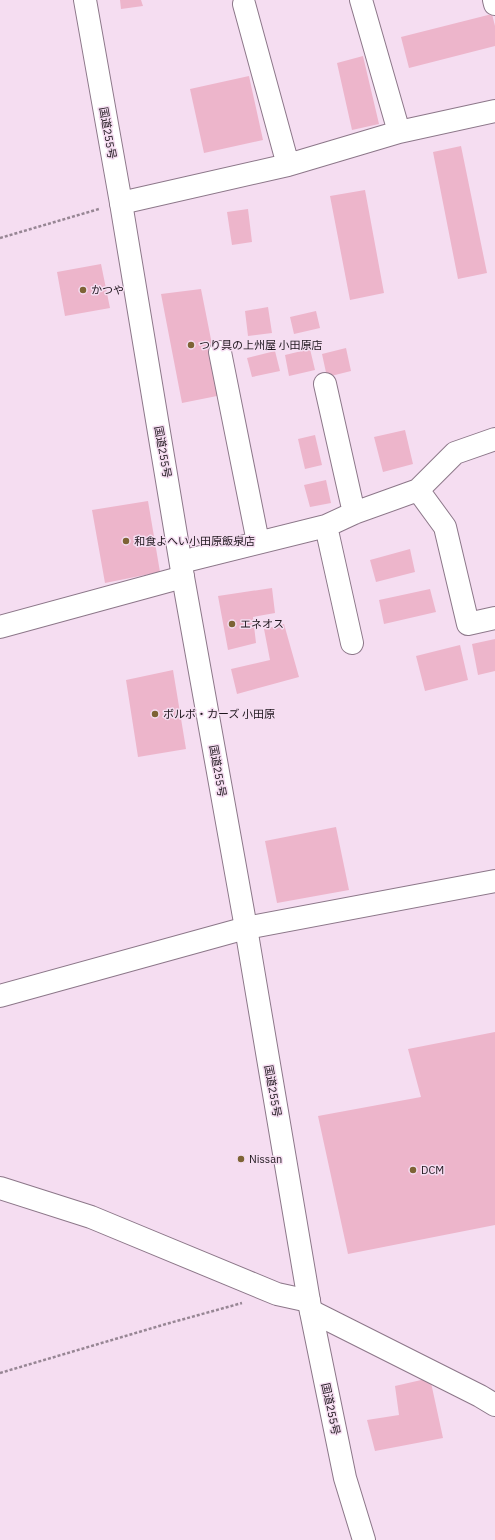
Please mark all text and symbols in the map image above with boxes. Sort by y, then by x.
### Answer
street label: 国道255号 [97,106,119,160]
place label: かつや [91,283,124,297]
marker: かつや [78,285,88,295]
place label: つり具の上州屋 小田原店 [199,338,323,352]
marker: つり具の上州屋 小田原店 [186,340,196,350]
street label: 国道255号 [152,425,174,479]
place label: 和食よへい小田原飯泉店 [134,534,255,548]
marker: 和食よへい小田原飯泉店 [121,536,131,546]
place label: エネオス [240,617,284,631]
marker: エネオス [227,619,237,629]
place label: ボルボ・カーズ 小田原 [163,707,275,721]
marker: ボルボ・カーズ 小田原 [150,709,160,719]
street label: 国道255号 [207,744,229,798]
street label: 国道255号 [262,1064,284,1118]
place label: Nissan [249,1152,282,1166]
marker: Nissan [236,1154,246,1164]
place label: DCM [421,1163,444,1177]
marker: DCM [408,1165,418,1175]
street label: 国道255号 [319,1382,343,1436]

